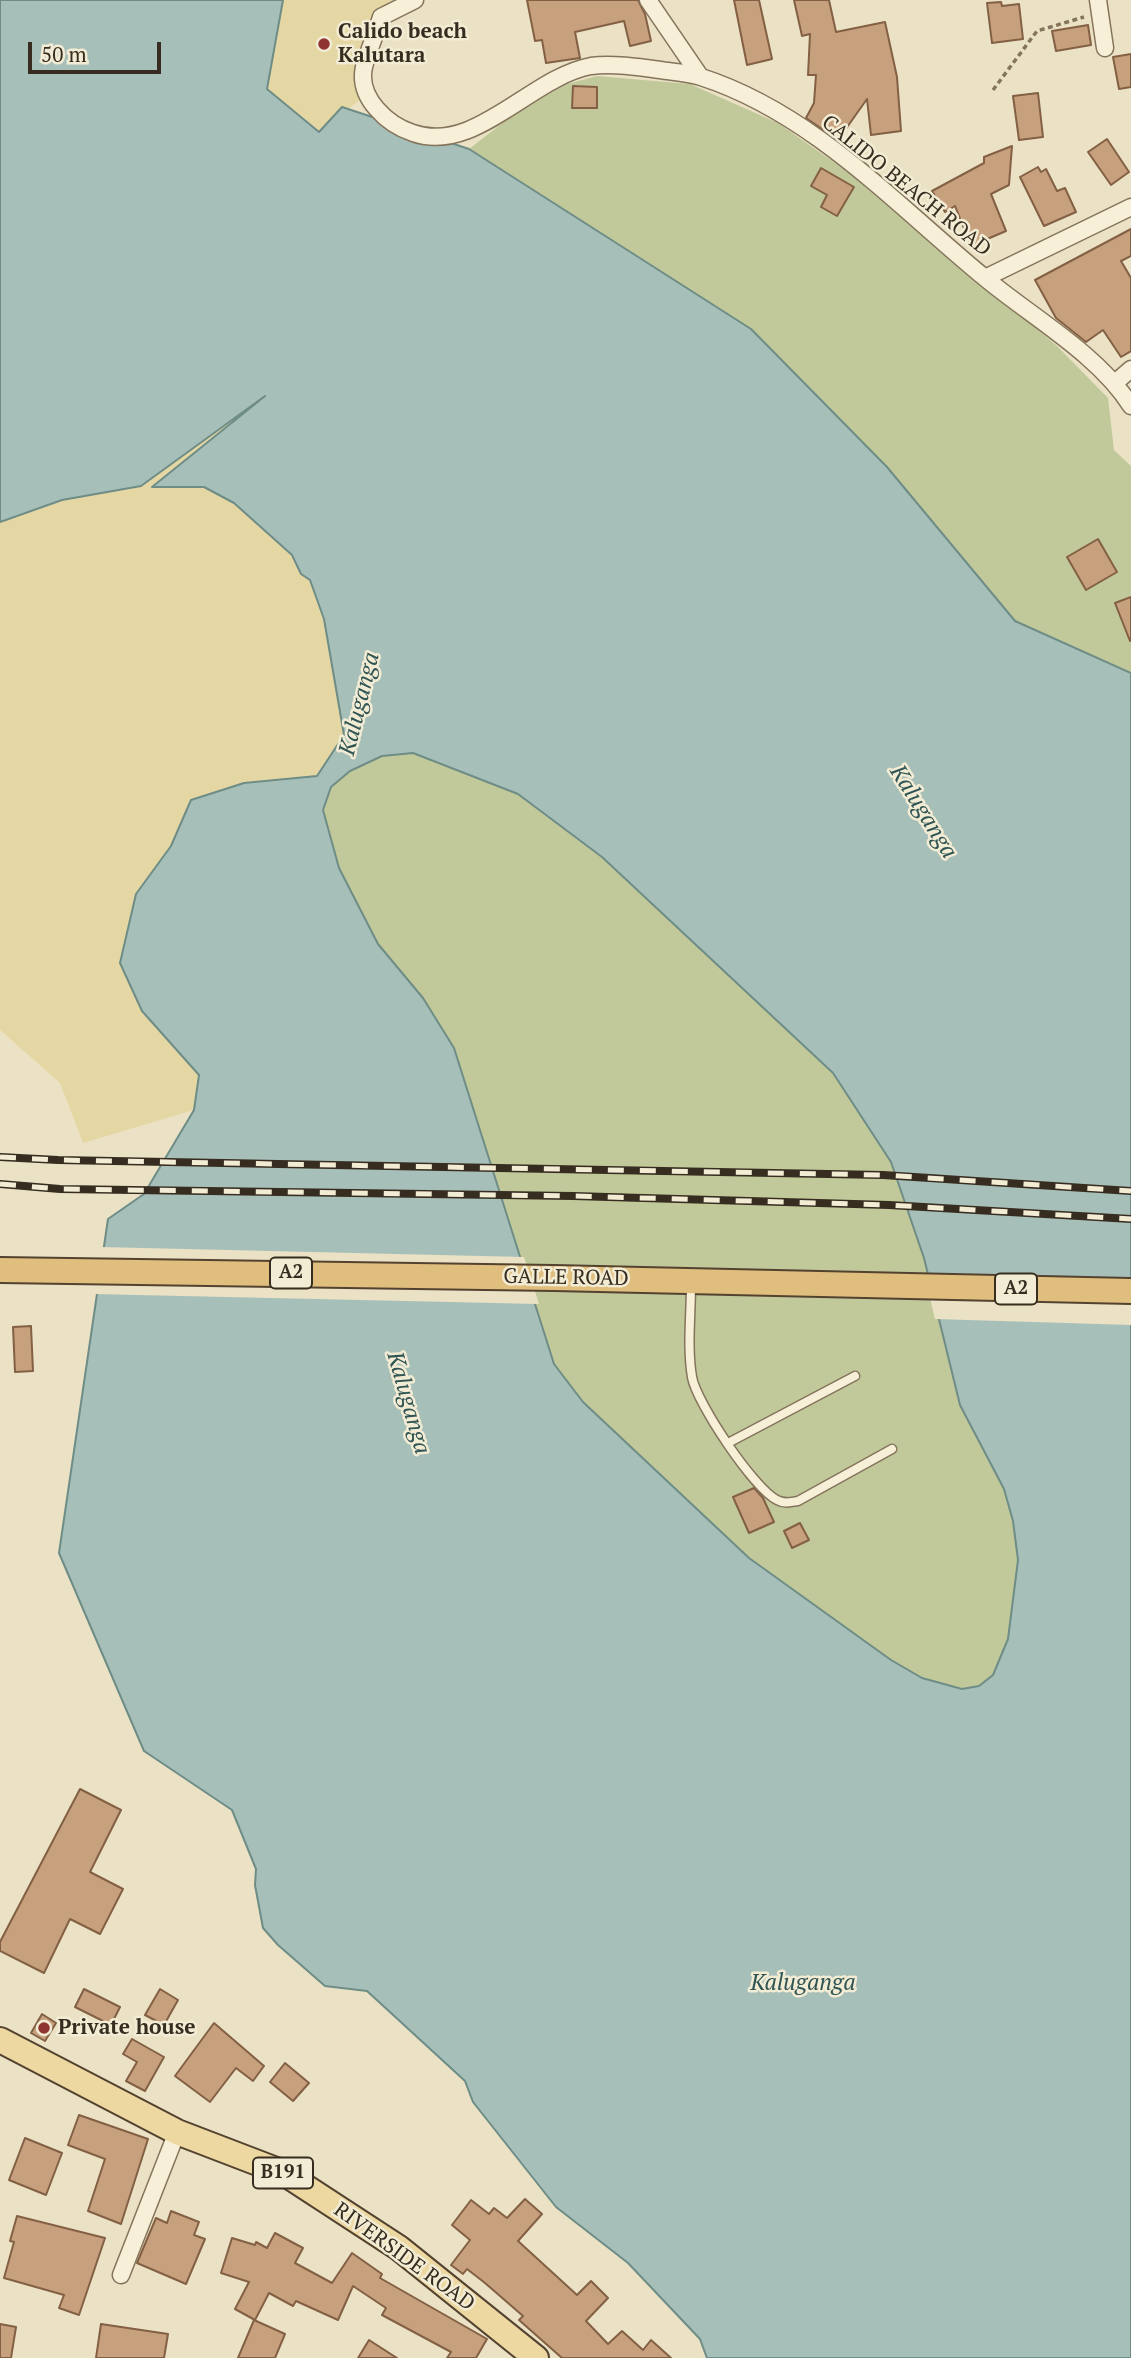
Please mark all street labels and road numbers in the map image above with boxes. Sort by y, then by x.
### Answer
street label: CALIDO BEACH ROAD [816,110,996,262]
road number: A2 [270,1258,312,1288]
street label: GALLE ROAD [503,1264,629,1292]
road number: A2 [995,1274,1037,1304]
road number: B191 [253,2158,313,2188]
street label: RIVERSIDE ROAD [329,2197,479,2317]

